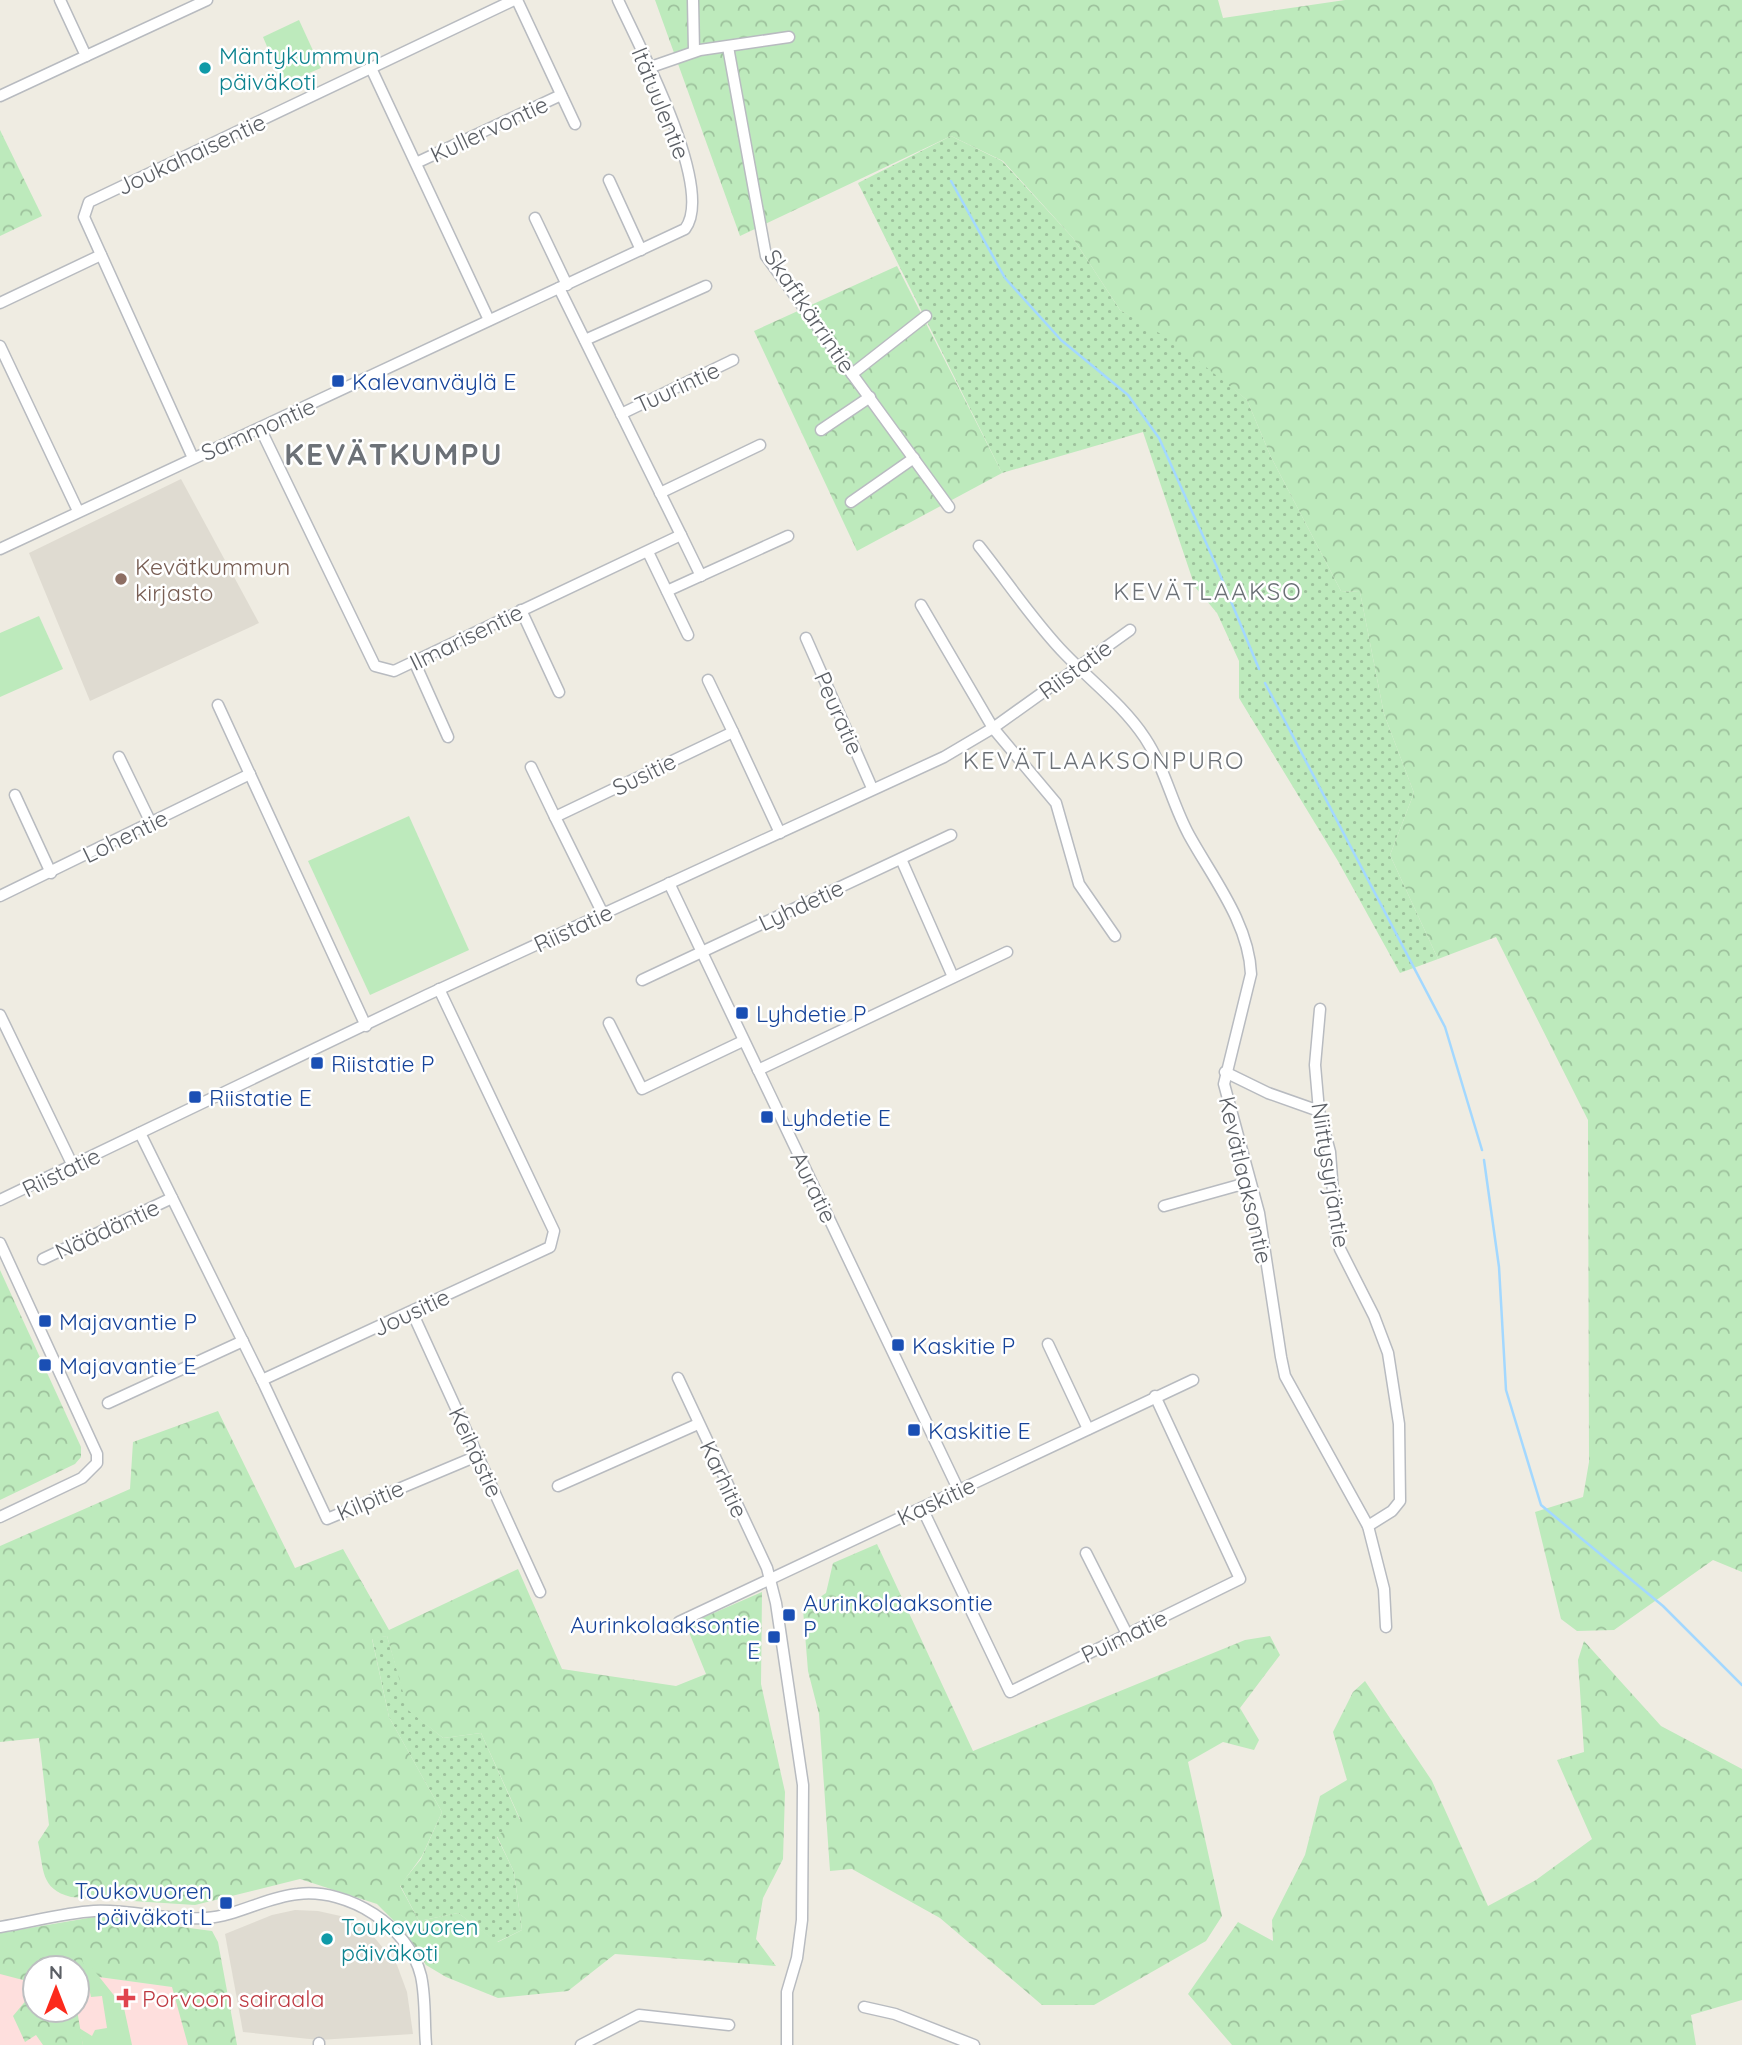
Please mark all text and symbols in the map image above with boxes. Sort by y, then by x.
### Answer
place label: Mäntykummun päiväkoti [219,41,380,96]
street label: Itätuulentie [625,43,697,163]
marker: Mäntykummun päiväkoti [197,60,213,76]
street label: Kullervontie [425,89,553,169]
street label: Joukahaisentie [112,107,270,201]
street label: Skaftkärrintie [758,244,862,378]
street label: Tuurintie [630,355,724,419]
place label: Kalevanväylä E [352,367,516,396]
marker: Kalevanväylä E [330,373,346,389]
street label: Sammontie [197,391,319,467]
district label: KEVÄTKUMPU [284,435,504,473]
place label: Kevätkummun kirjasto [135,552,290,607]
marker: Kevätkummun kirjasto [113,571,129,587]
district label: KEVÄTLAAKSO [1113,576,1303,606]
street label: Ilmarisentie [405,597,527,677]
street label: Riistatie [1033,633,1117,705]
street label: Peuratie [808,667,870,759]
district label: KEVÄTLAAKSONPURO [963,745,1245,775]
street label: Susitie [607,746,681,802]
street label: Lohentie [78,803,172,869]
street label: Lyhdetie [754,873,848,937]
street label: Riistatie [529,897,617,959]
place label: Lyhdetie P [756,999,867,1028]
marker: Lyhdetie P [734,1005,750,1021]
place label: Riistatie P [331,1049,434,1078]
marker: Riistatie P [309,1055,325,1071]
place label: Riistatie E [209,1083,312,1112]
marker: Riistatie E [187,1089,203,1105]
street label: Kevätlaaksontie [1213,1093,1279,1267]
street label: Niittysyrjäntie [1305,1100,1357,1250]
place label: Lyhdetie E [781,1103,891,1132]
marker: Lyhdetie E [759,1109,775,1125]
street label: Riistatie [17,1141,105,1203]
street label: Auratie [784,1146,844,1228]
street label: Näädäntie [50,1192,164,1266]
street label: Jousitie [368,1282,454,1342]
place label: Majavantie P [59,1307,197,1336]
marker: Majavantie P [37,1313,53,1329]
place label: Kaskitie P [912,1331,1015,1360]
marker: Kaskitie P [890,1337,906,1353]
place label: Majavantie E [59,1351,196,1380]
marker: Majavantie E [37,1357,53,1373]
street label: Keihästie [442,1402,510,1502]
place label: Kaskitie E [928,1416,1031,1445]
marker: Kaskitie E [906,1422,922,1438]
street label: Karhitie [694,1436,754,1522]
street label: Kaskitie [892,1470,980,1532]
street label: Kilpitie [332,1473,408,1527]
place label: Aurinkolaaksontie P [803,1588,993,1643]
street label: Puimatie [1076,1603,1172,1669]
marker: Aurinkolaaksontie P [781,1607,797,1623]
place label: Aurinkolaaksontie E [570,1610,760,1665]
marker: Aurinkolaaksontie E [766,1629,782,1645]
place label: Toukovuoren päiväkoti L [75,1876,212,1931]
marker: Toukovuoren päiväkoti L [218,1895,234,1911]
place label: Toukovuoren päiväkoti [341,1912,478,1967]
marker: Toukovuoren päiväkoti [319,1931,335,1947]
north arrow [21,1954,91,2024]
text: N [49,1960,63,1984]
place label: Porvoon sairaala [142,1984,325,2013]
marker: Porvoon sairaala [116,1988,136,2008]

